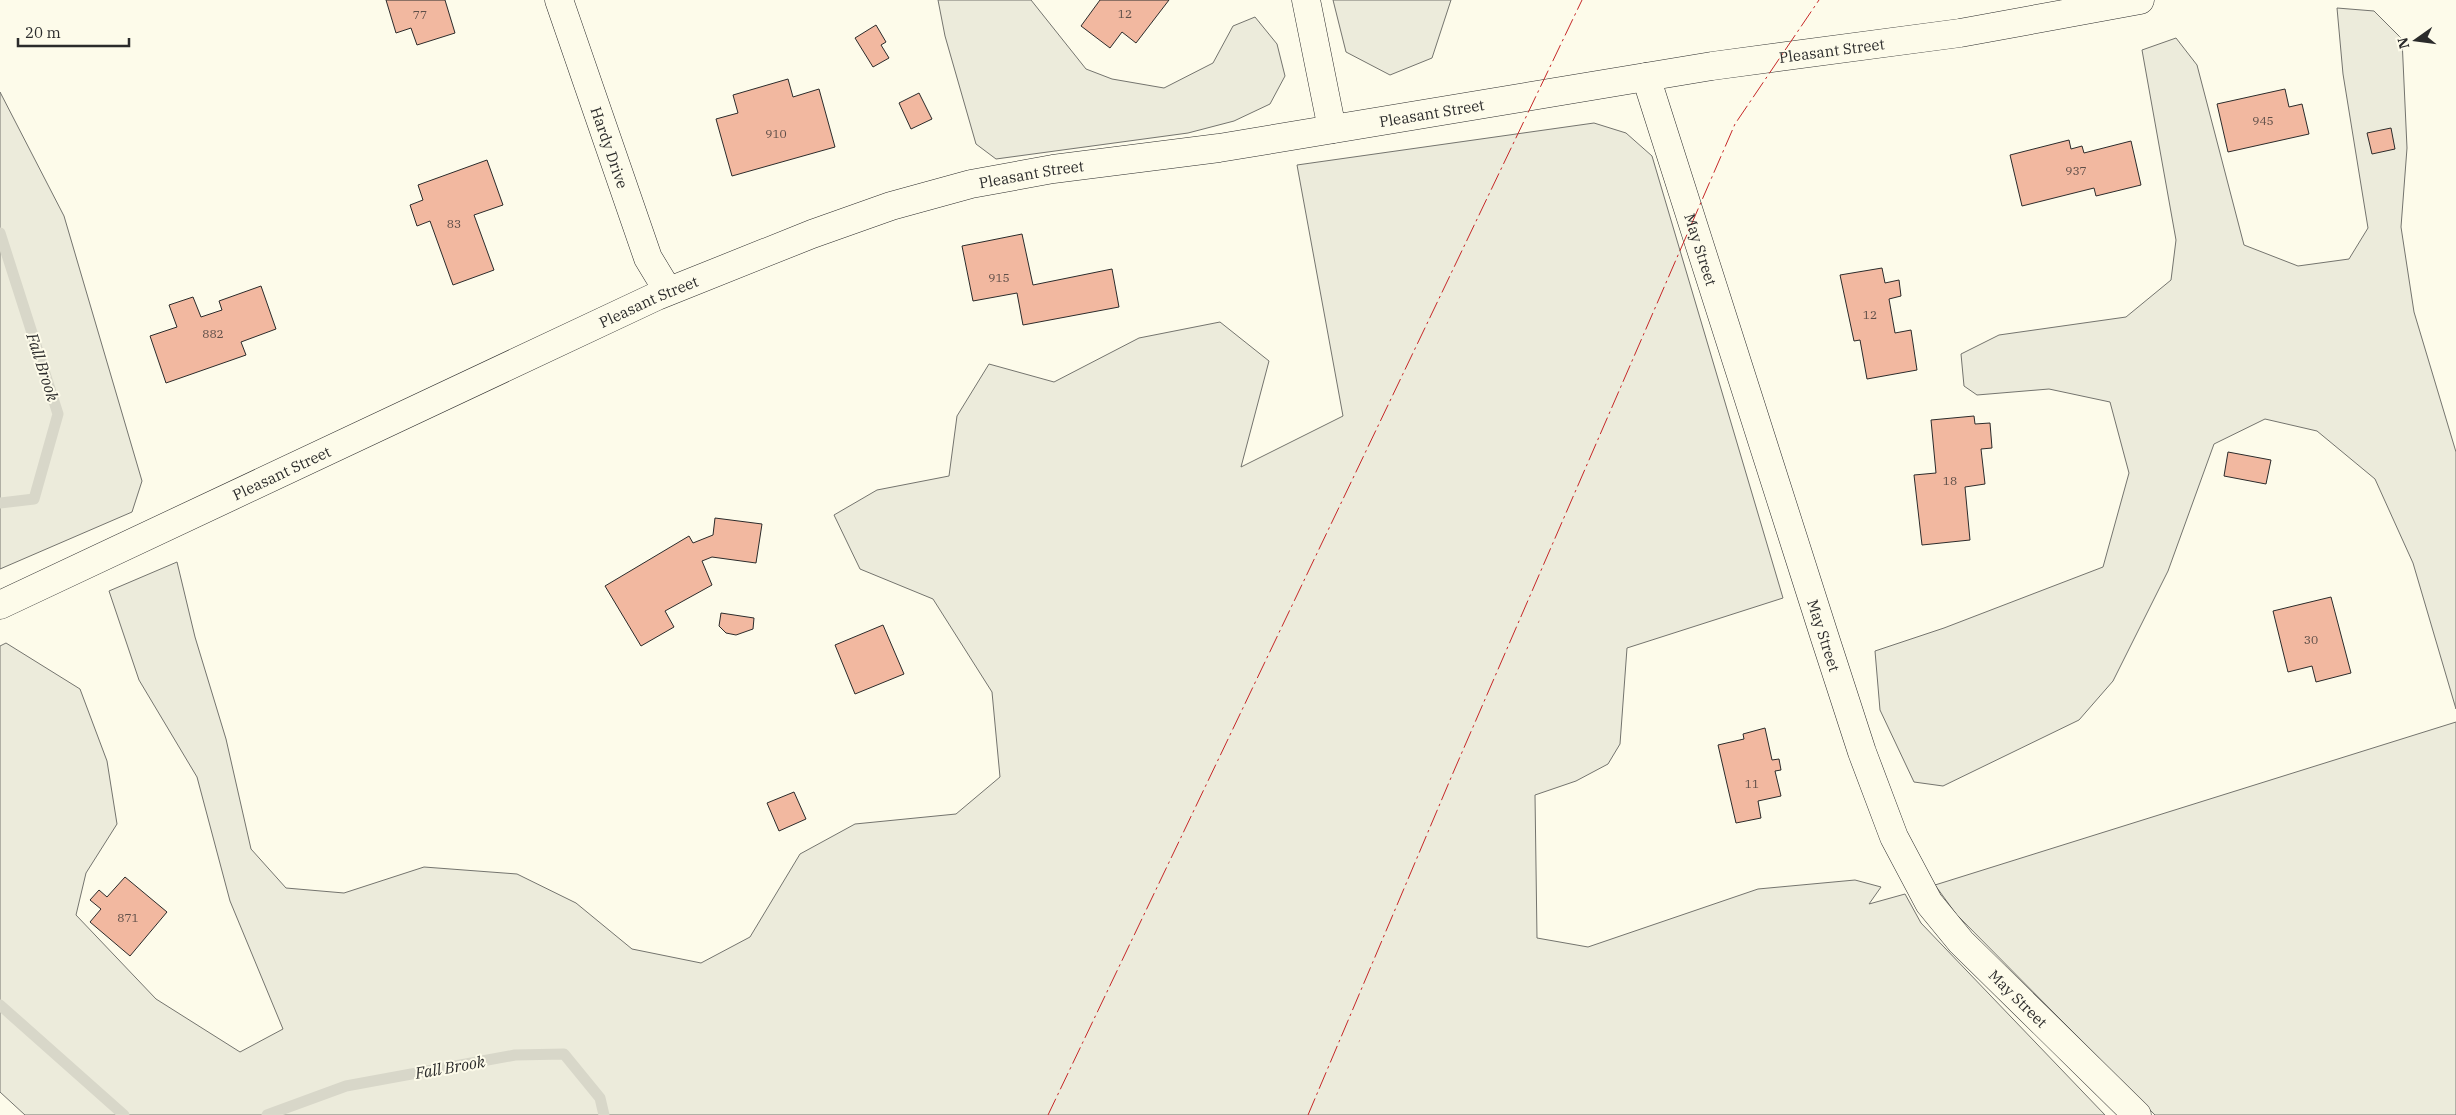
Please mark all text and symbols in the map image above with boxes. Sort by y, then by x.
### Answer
house number: 12 [1118,6,1132,21]
house number: 77 [413,7,427,22]
scale bar [18,15,129,47]
north arrow [2391,15,2441,65]
text: 20 m [25,23,61,42]
street label: Pleasant Street [1778,34,1886,67]
text: N [2393,36,2413,51]
street label: Pleasant Street [1378,95,1486,131]
street label: Hardy Drive [587,104,633,191]
house number: 945 [2252,113,2274,128]
house number: 910 [765,126,787,141]
street label: Pleasant Street [977,156,1085,192]
house number: 937 [2065,163,2087,178]
street label: May Street [1681,211,1721,288]
house number: 83 [447,216,461,231]
house number: 915 [988,270,1010,285]
street label: Pleasant Street [596,271,701,332]
house number: 12 [1863,307,1877,322]
house number: 882 [202,326,224,341]
water label: Fall Brook [22,329,64,404]
street label: Pleasant Street [229,441,334,504]
house number: 18 [1943,473,1957,488]
street label: May Street [1804,597,1845,674]
house number: 30 [2304,632,2318,647]
house number: 11 [1745,776,1759,791]
house number: 871 [117,910,139,925]
street label: May Street [1985,965,2052,1031]
water label: Fall Brook [412,1051,487,1083]

